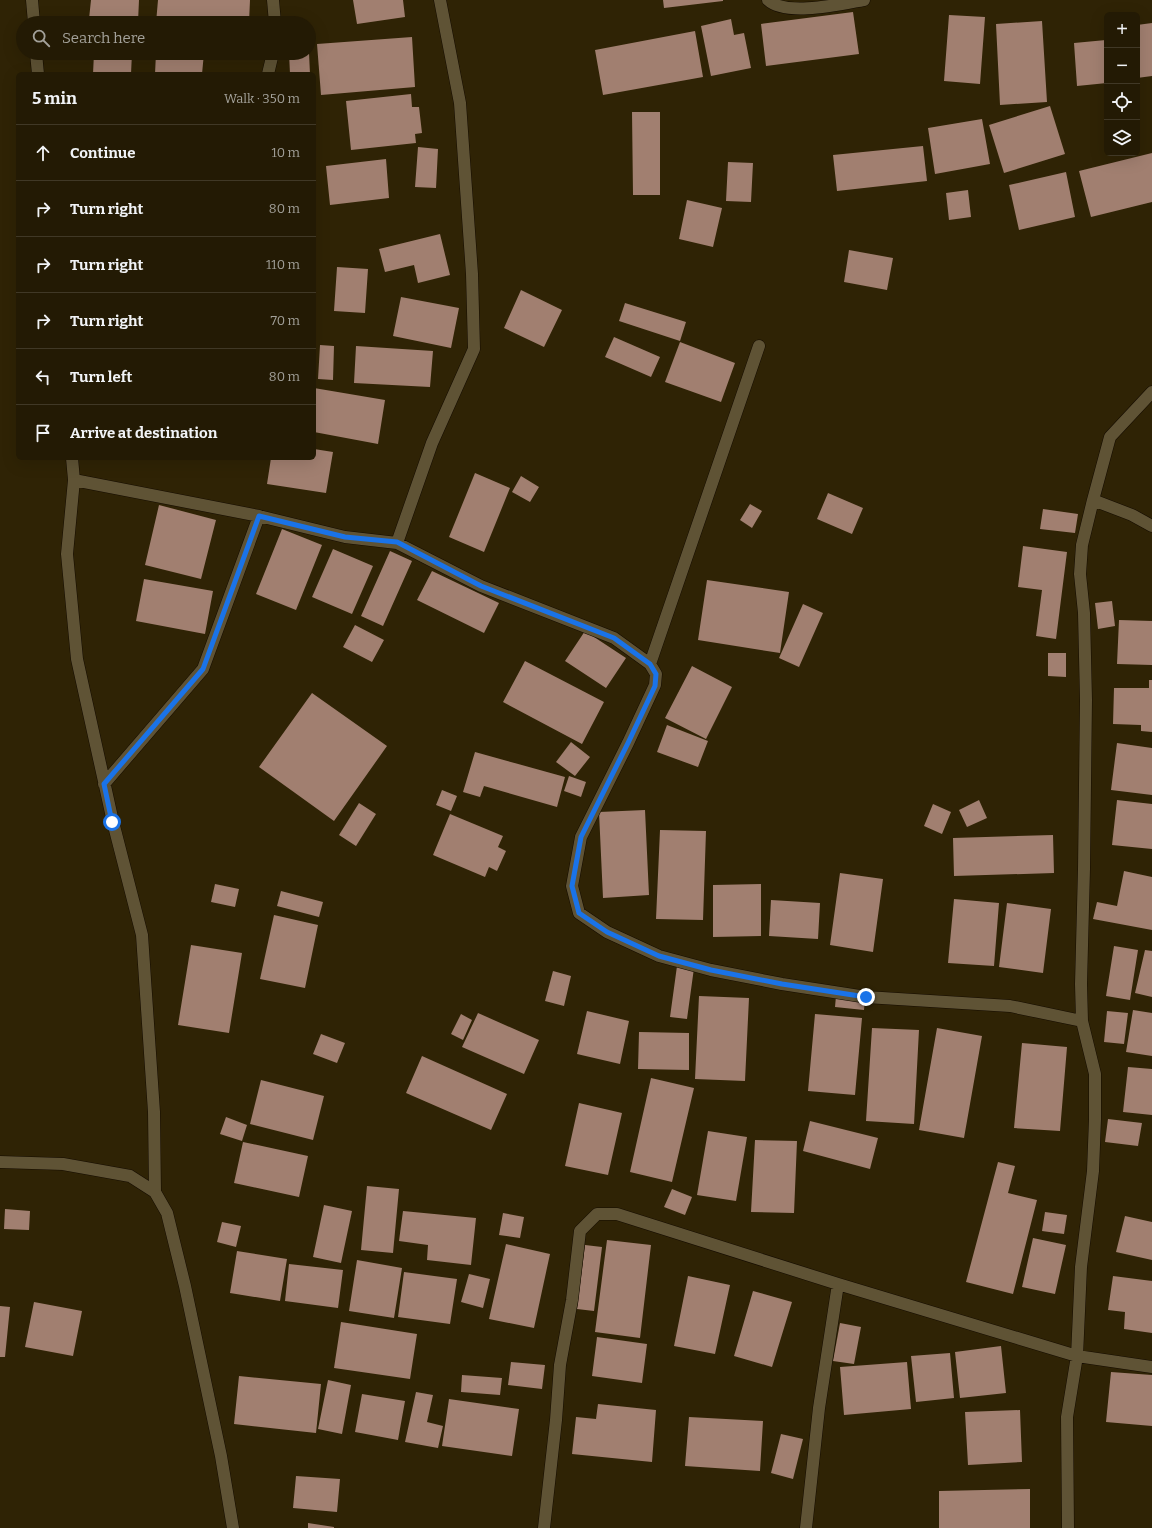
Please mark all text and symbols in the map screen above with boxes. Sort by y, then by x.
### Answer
map controls [1104,12,1140,156]
button: + [1104,12,1140,48]
search box [16,16,316,60]
icon: search [30,27,52,49]
text: Search here [62,29,145,47]
button: − [1104,48,1140,84]
button: locate [1104,84,1140,120]
text: 5 min [32,88,77,109]
text: Walk · 350 m [224,91,300,106]
button: layers [1104,120,1140,156]
icon: ahead [32,142,54,164]
text: Continue [70,144,136,162]
text: 10 m [271,145,300,160]
icon: right [32,198,54,220]
text: Turn right [70,200,143,218]
text: 80 m [269,201,300,216]
icon: right [32,254,54,276]
text: Turn right [70,256,143,274]
text: 110 m [266,257,300,272]
icon: right [32,310,54,332]
text: Turn right [70,312,143,330]
text: 70 m [270,313,300,328]
icon: left [32,366,54,388]
text: Turn left [70,368,132,386]
text: 80 m [269,369,300,384]
icon: arrive [32,422,54,444]
text: Arrive at destination [70,424,217,442]
route start [103,813,121,831]
route end [857,988,875,1006]

